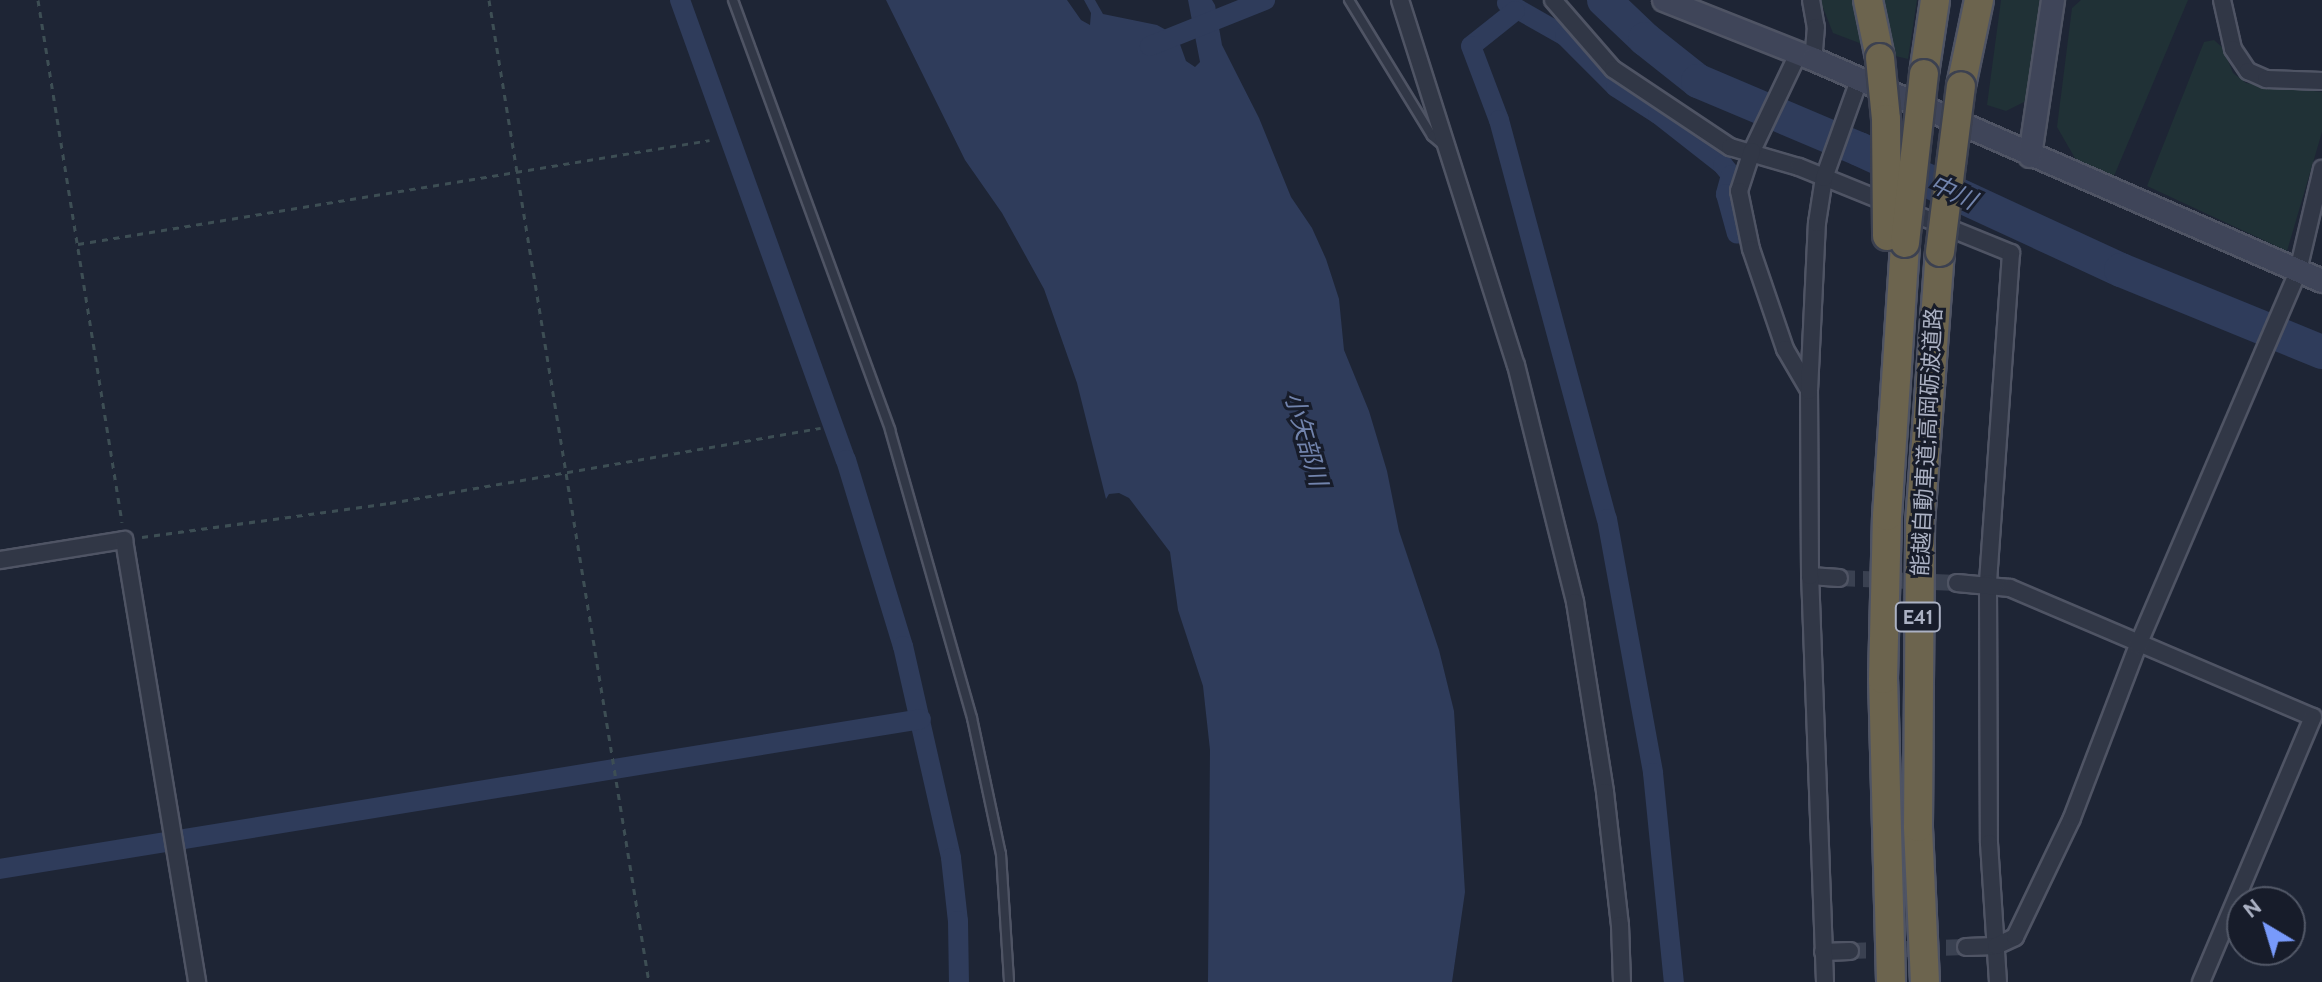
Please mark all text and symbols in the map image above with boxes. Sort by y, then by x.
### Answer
water label: 中川 [1925,169,1981,215]
street label: 能越自動車道;高岡砺波道路 [1907,307,1947,577]
water label: 小矢部川 [1279,389,1333,489]
road number: E41 [1894,601,1942,633]
north arrow [2226,886,2306,966]
text: N [2238,893,2267,924]

